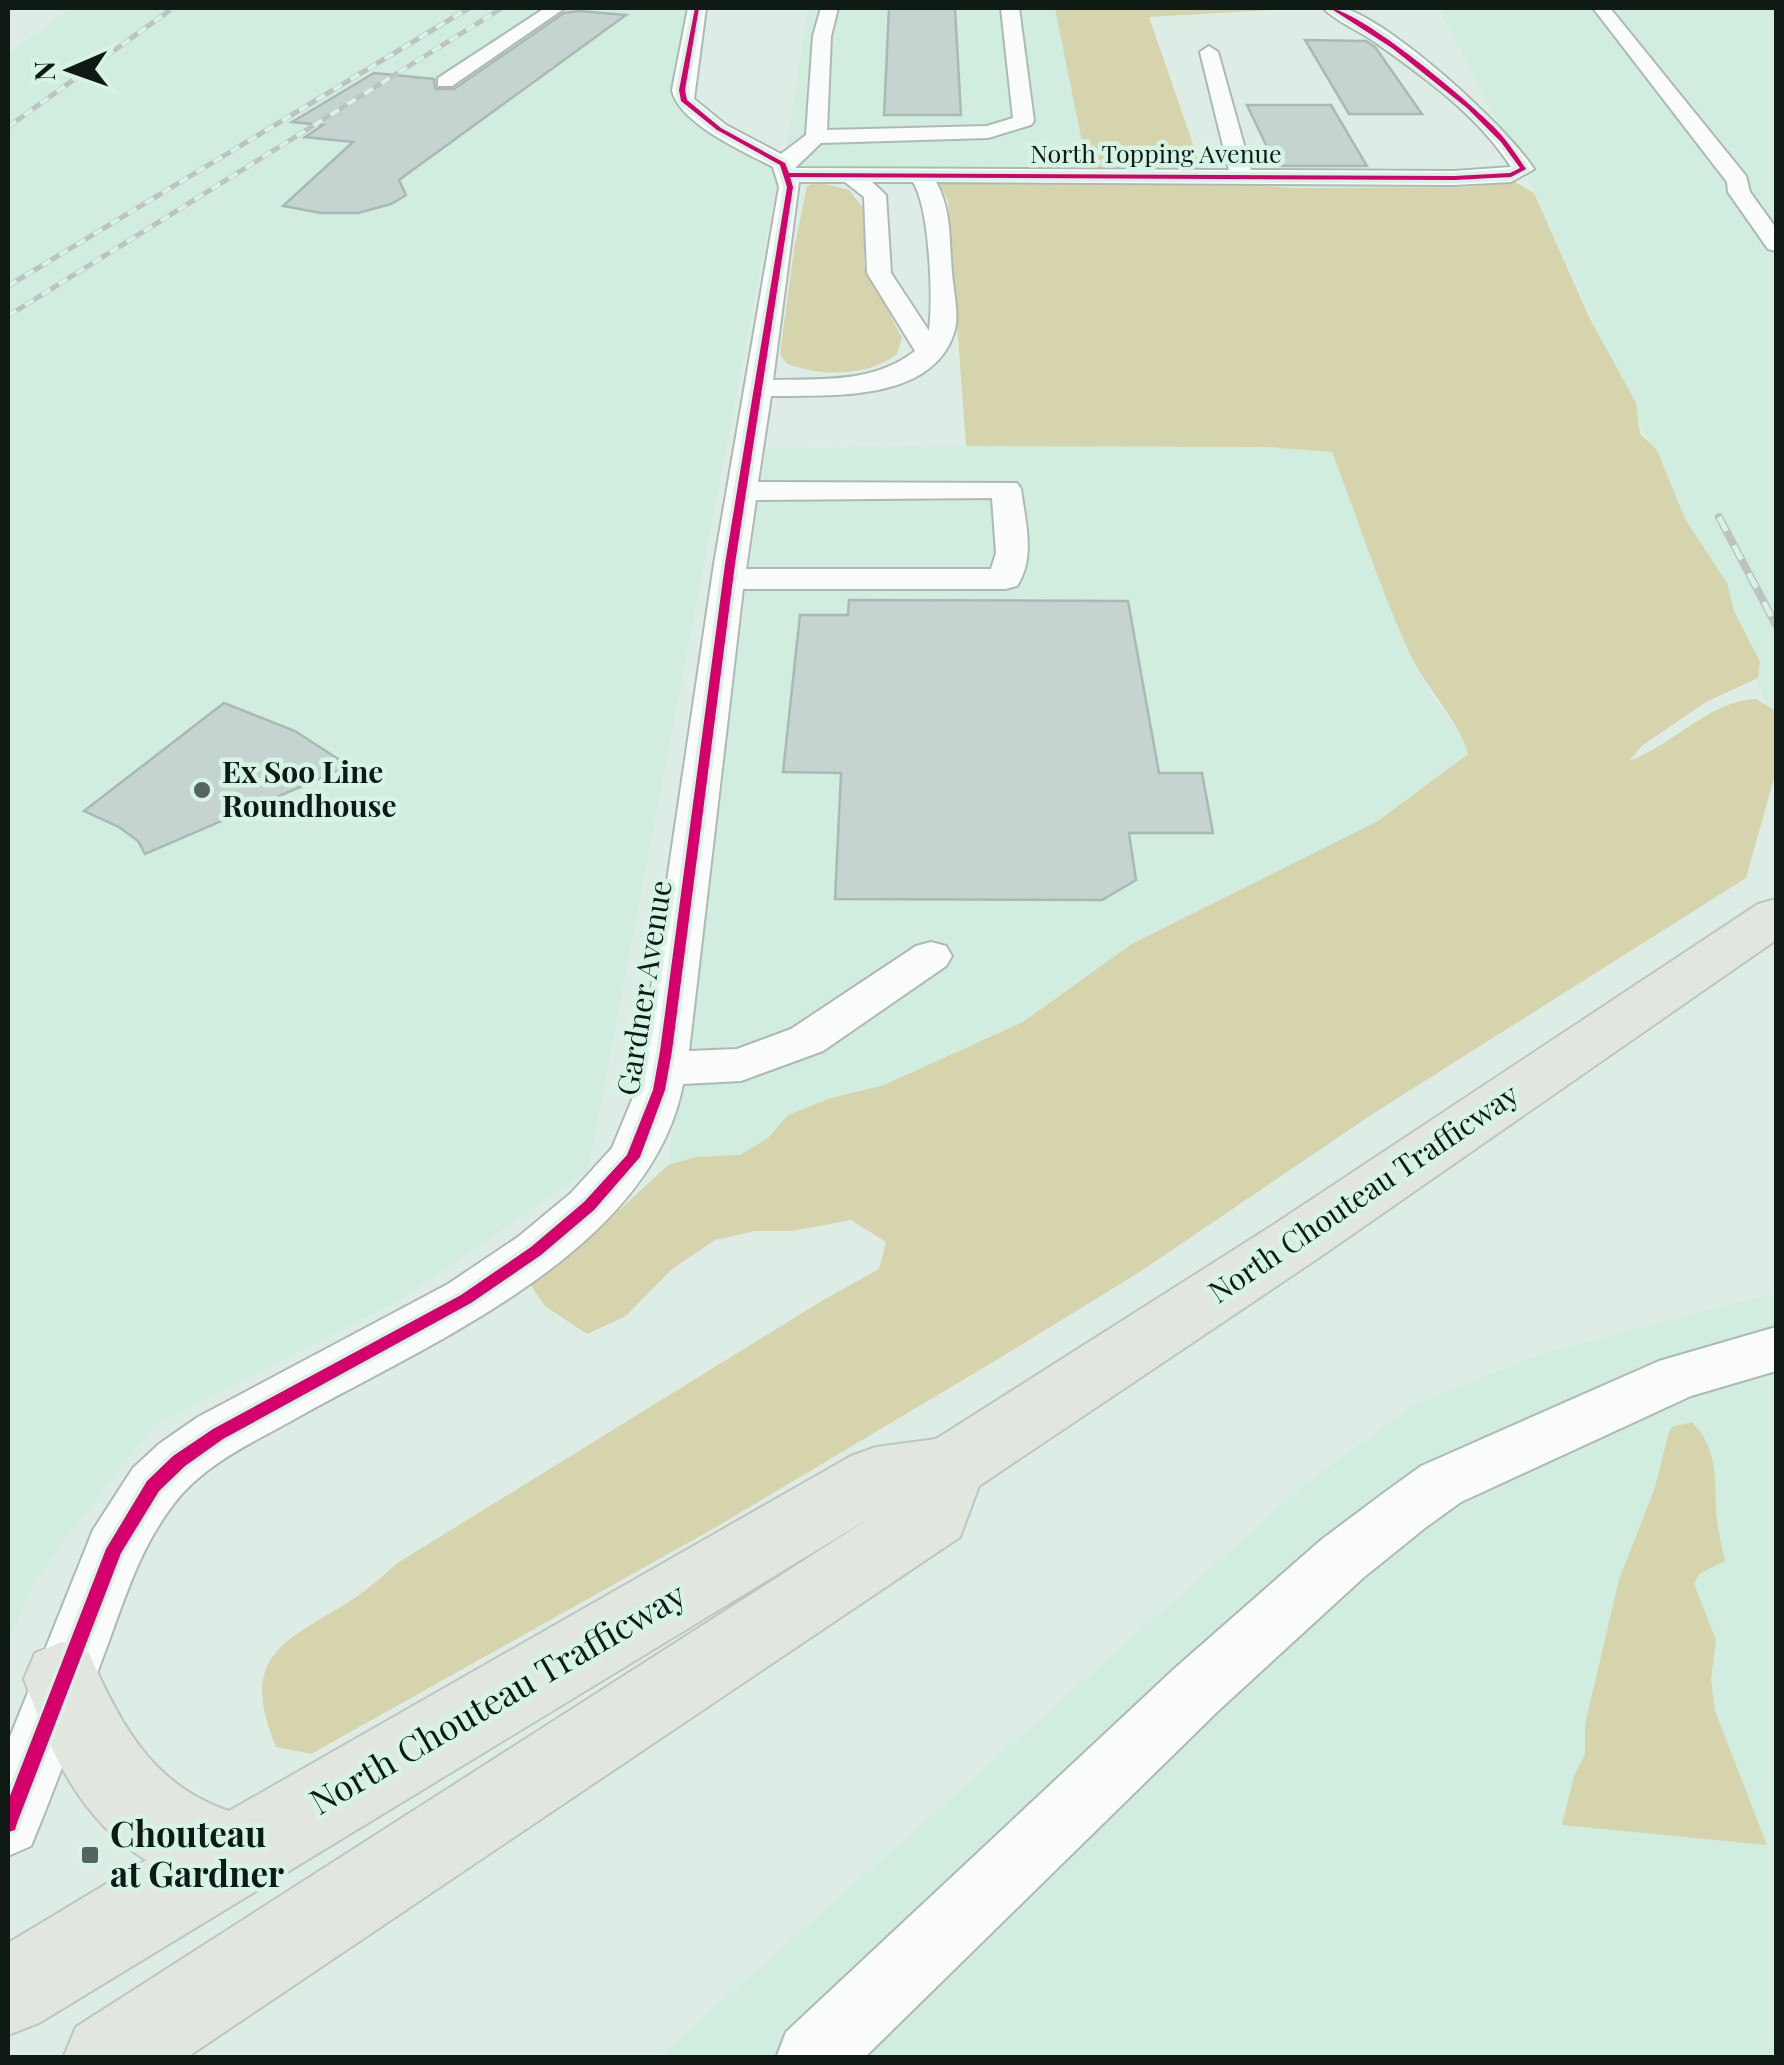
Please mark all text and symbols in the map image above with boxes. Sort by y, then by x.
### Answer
north arrow [20,20,120,120]
text: N [25,60,62,82]
street label: North Topping Avenue [1030,136,1282,169]
place label: Ex Soo Line Roundhouse [222,751,397,825]
marker: Ex Soo Line Roundhouse [191,779,213,801]
street label: Gardner Avenue [606,877,680,1098]
street label: North Chouteau Trafficway [1200,1073,1526,1311]
street label: North Chouteau Trafficway [300,1570,694,1824]
place label: Chouteau at Gardner [110,1809,285,1896]
marker: Chouteau at Gardner [79,1844,101,1866]

